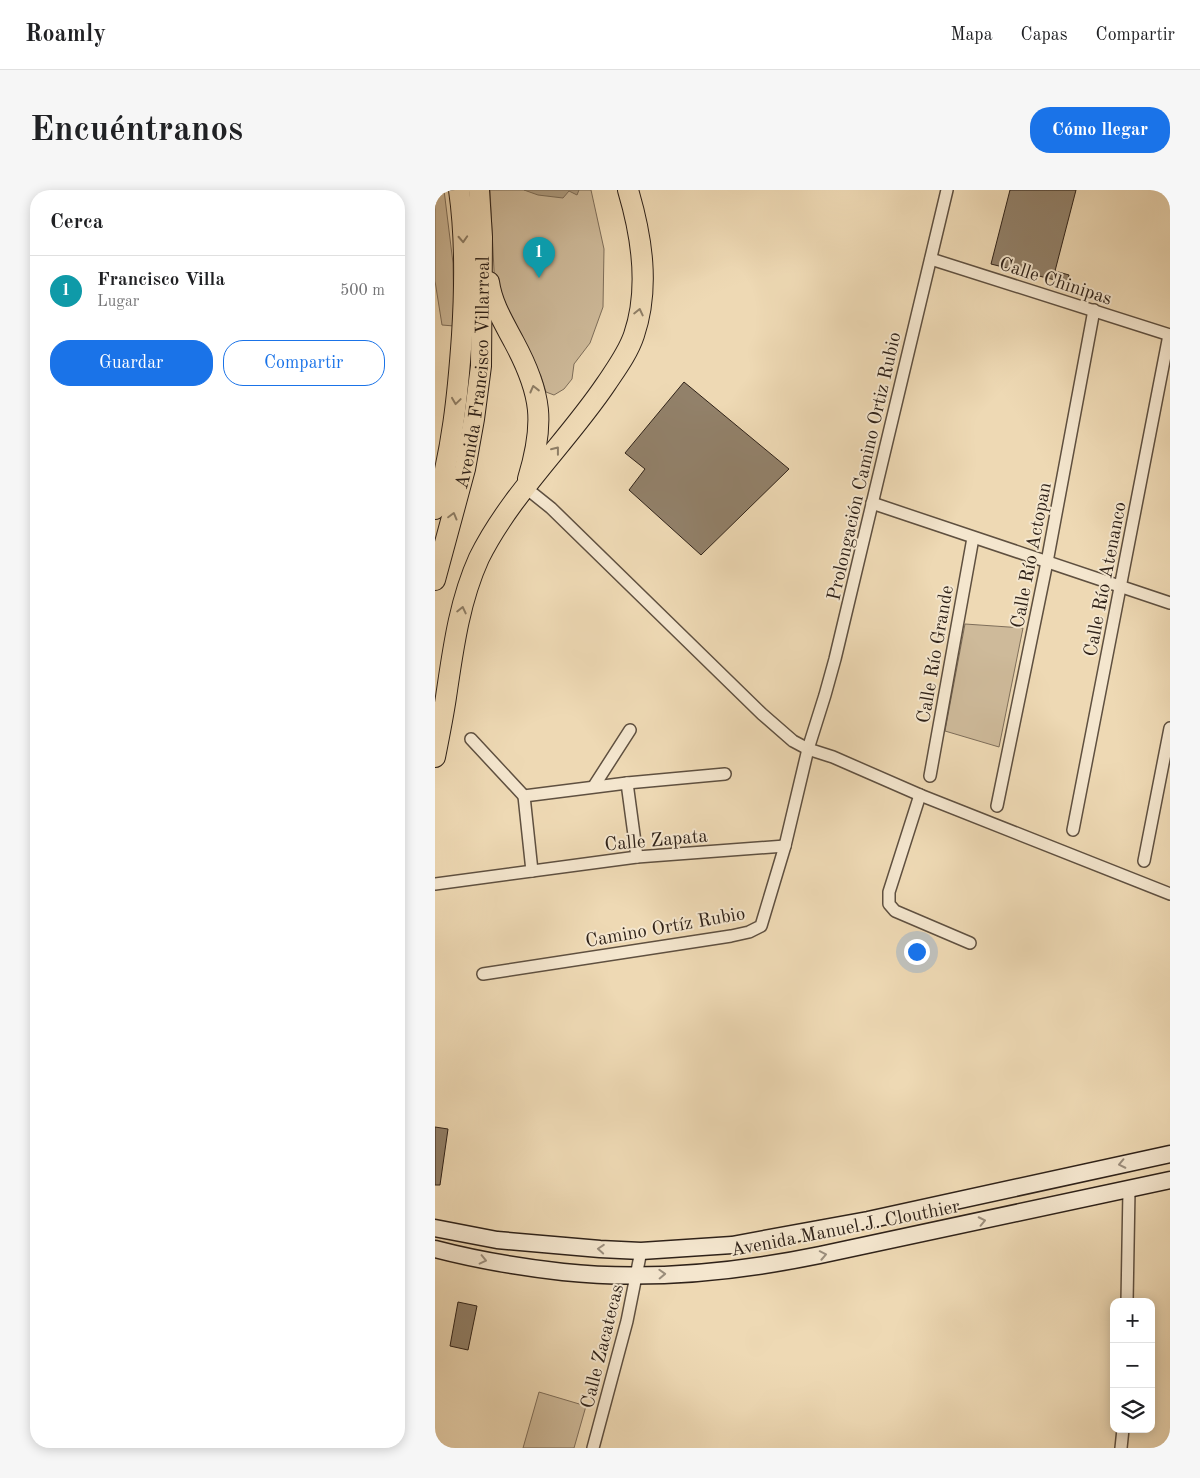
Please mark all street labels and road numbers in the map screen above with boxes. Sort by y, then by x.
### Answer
street label: Calle Chinipas [996,255,1114,310]
street label: Avenida Francisco Villarreal [453,256,494,491]
street label: Prolongación Camino Ortiz Rubio [825,330,906,603]
street label: Calle Río Actopan [1009,481,1056,630]
street label: Calle Río Atenanco [1082,500,1131,659]
street label: Calle Río Grande [915,584,958,725]
street label: Calle Zapata [604,827,709,855]
street label: Camino Ortíz Rubio [584,905,747,952]
street label: Avenida Manuel J. Clouthier [729,1198,962,1261]
street label: Calle Zacatecas [579,1283,628,1411]

